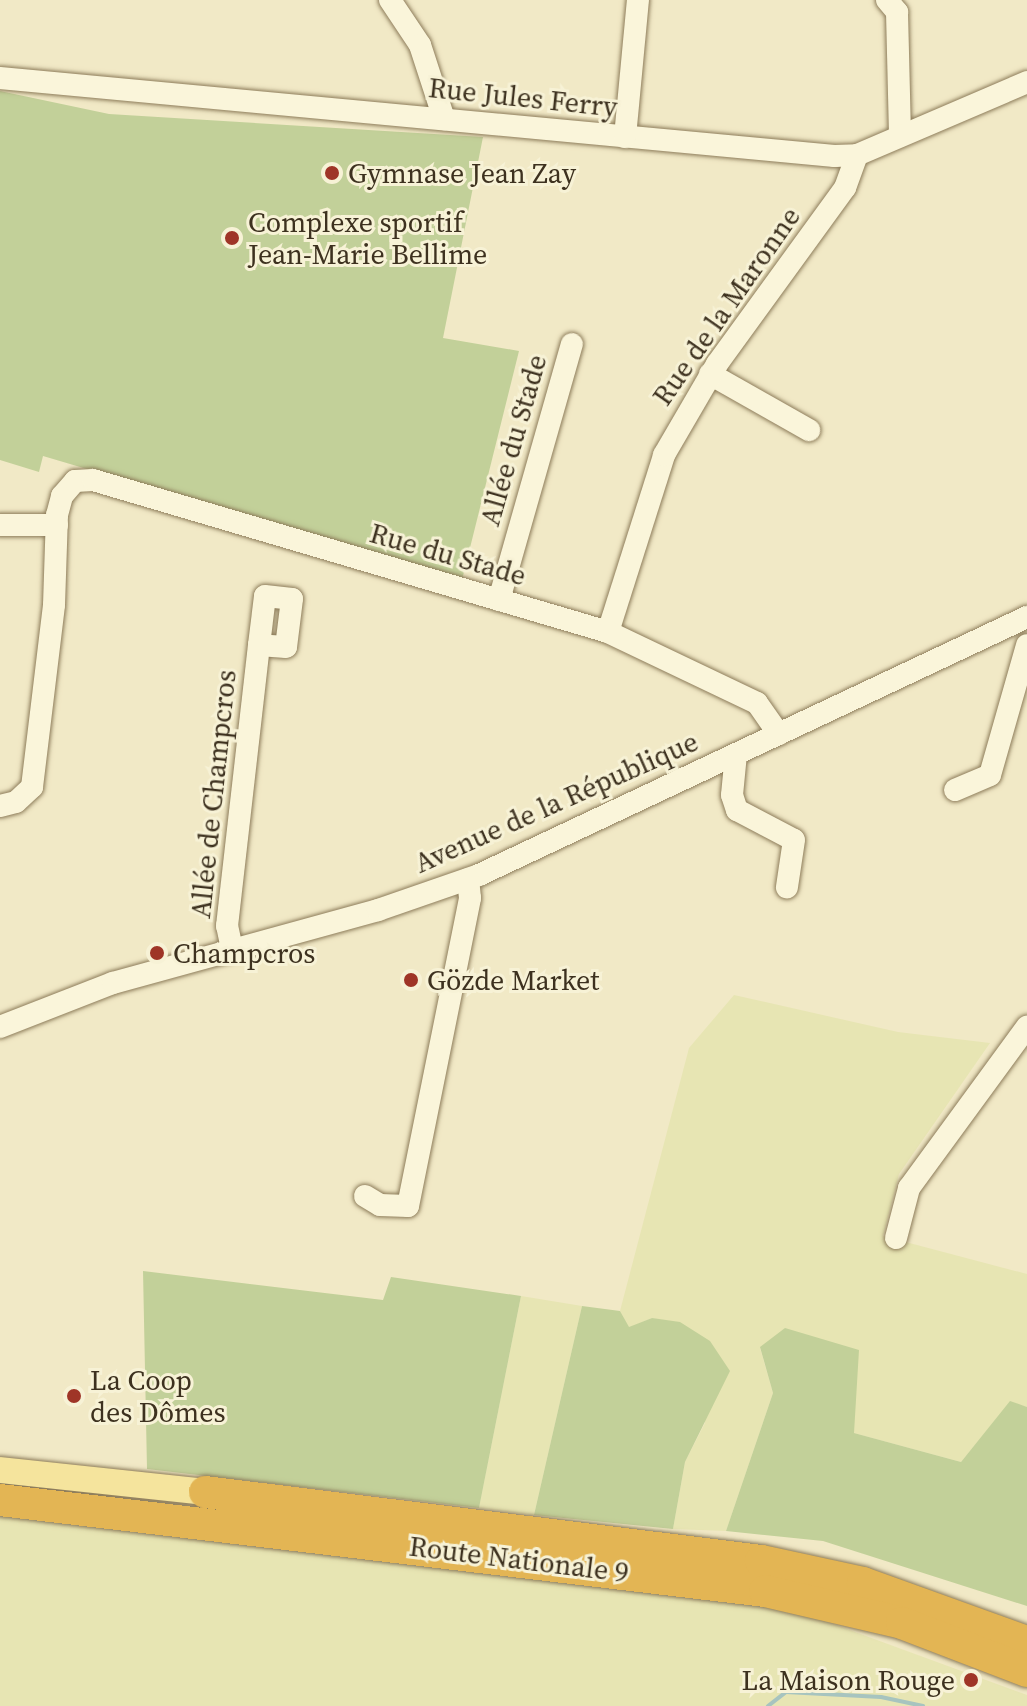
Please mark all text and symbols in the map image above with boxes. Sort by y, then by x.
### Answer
street label: Rue Jules Ferry [427,70,619,124]
place label: Gymnase Jean Zay [348,156,576,190]
marker: Gymnase Jean Zay [323,164,341,182]
street label: Rue de la Maronne [645,200,807,412]
place label: Complexe sportif Jean-Marie Bellime [248,205,487,271]
marker: Complexe sportif Jean-Marie Bellime [223,229,241,247]
street label: Allée du Stade [473,351,553,529]
street label: Rue du Stade [366,516,530,592]
street label: Allée de Champcros [183,668,243,920]
street label: Avenue de la République [409,724,703,880]
place label: Champcros [173,936,315,970]
marker: Champcros [148,944,166,962]
place label: Gözde Market [427,963,599,997]
marker: Gözde Market [402,971,420,989]
place label: La Coop des Dômes [90,1363,226,1429]
marker: La Coop des Dômes [65,1387,83,1405]
street label: Route Nationale 9 [407,1529,631,1589]
place label: La Maison Rouge [742,1663,955,1697]
marker: La Maison Rouge [962,1671,980,1689]

